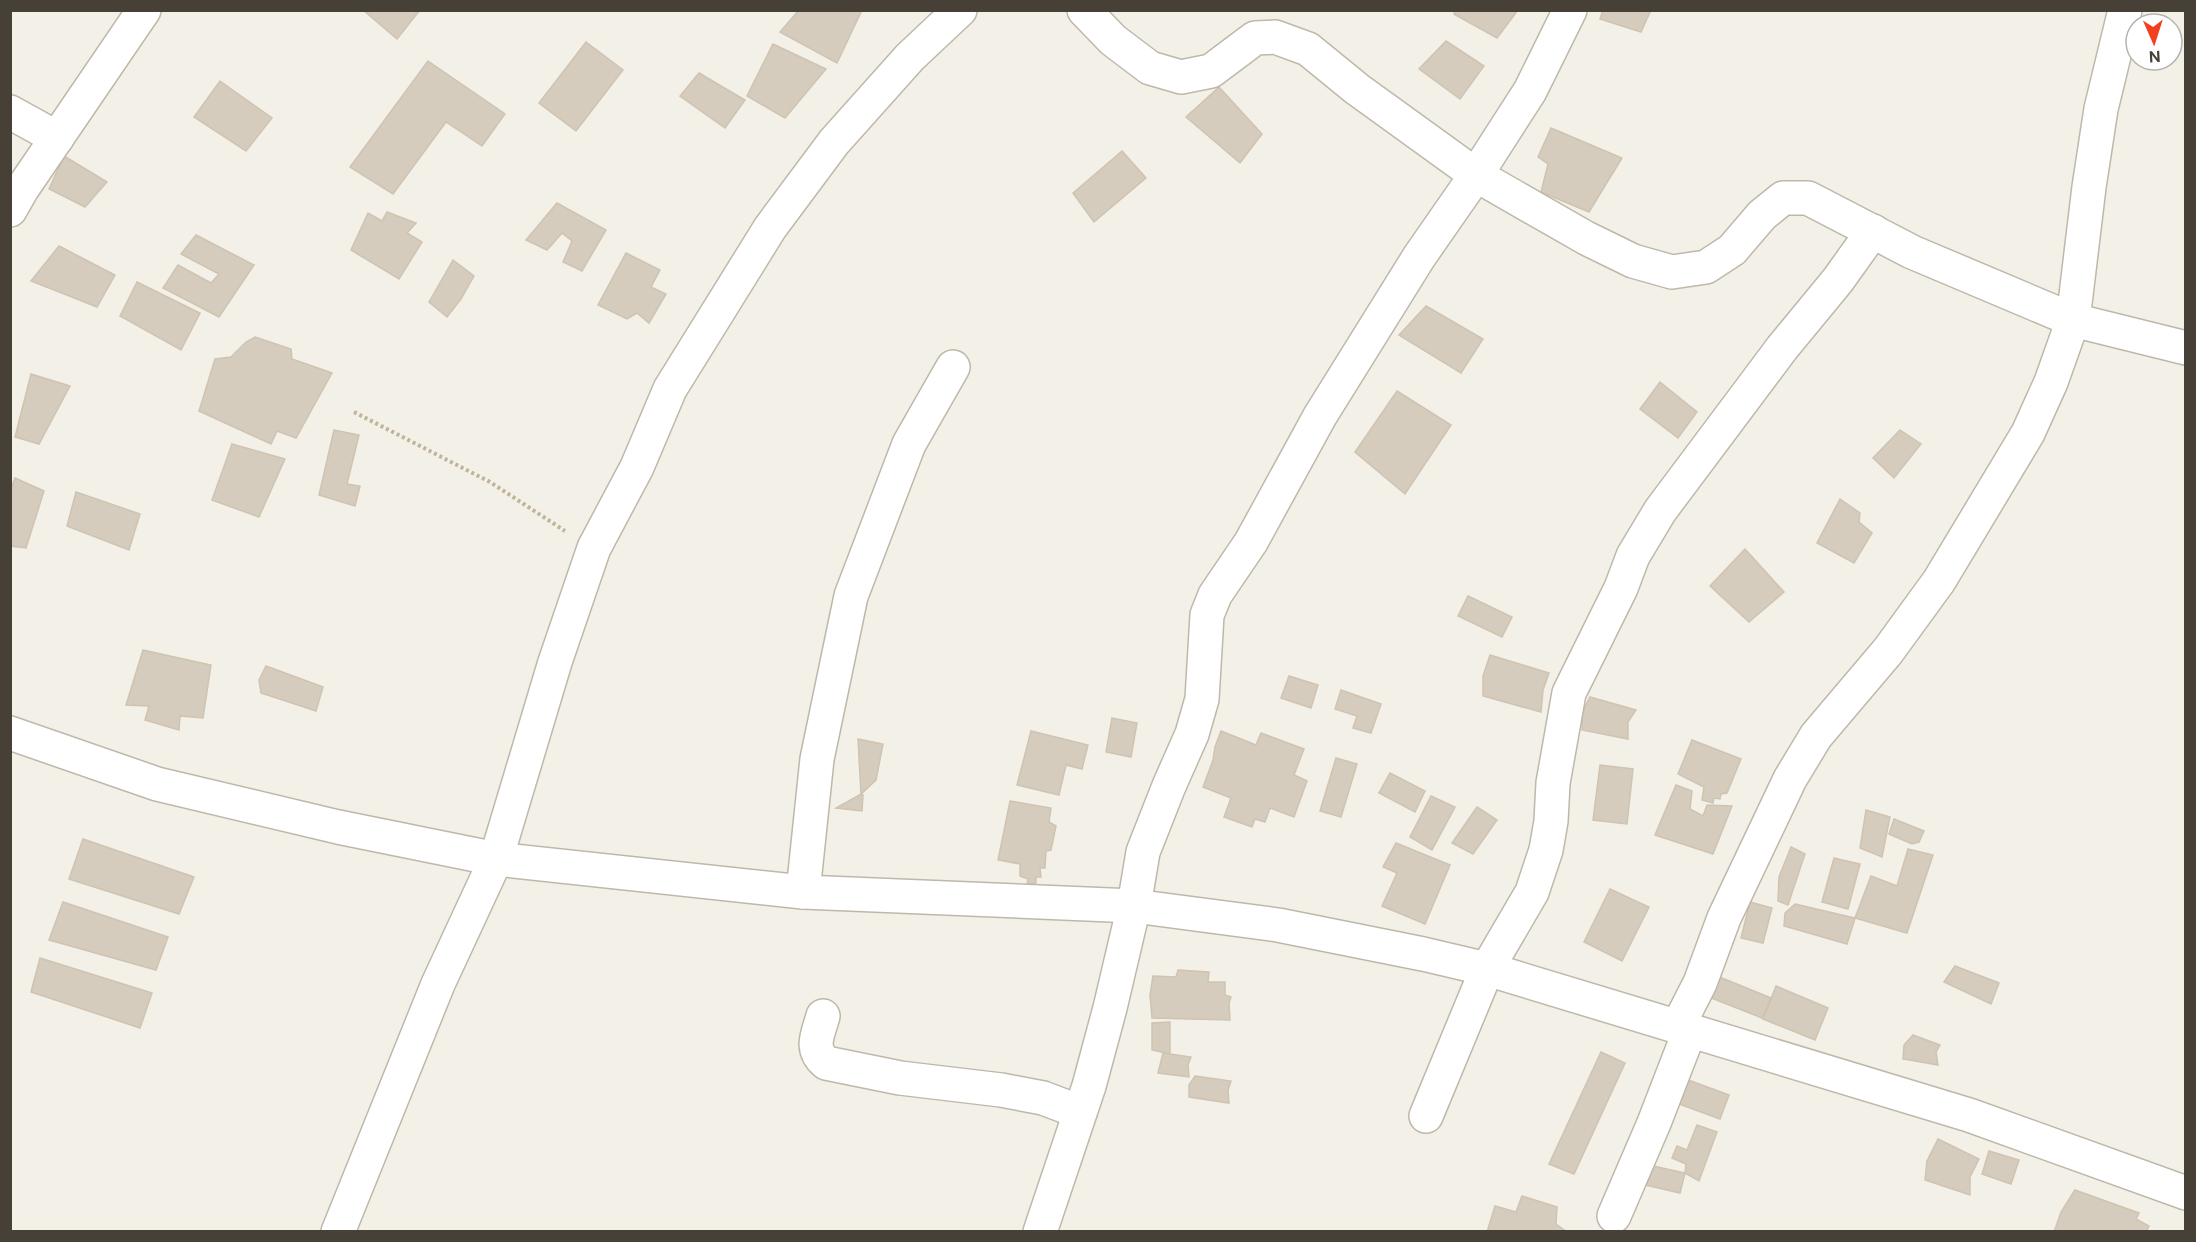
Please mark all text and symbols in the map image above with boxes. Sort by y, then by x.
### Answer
north arrow [2124,12,2184,72]
text: N [2148,46,2161,67]

